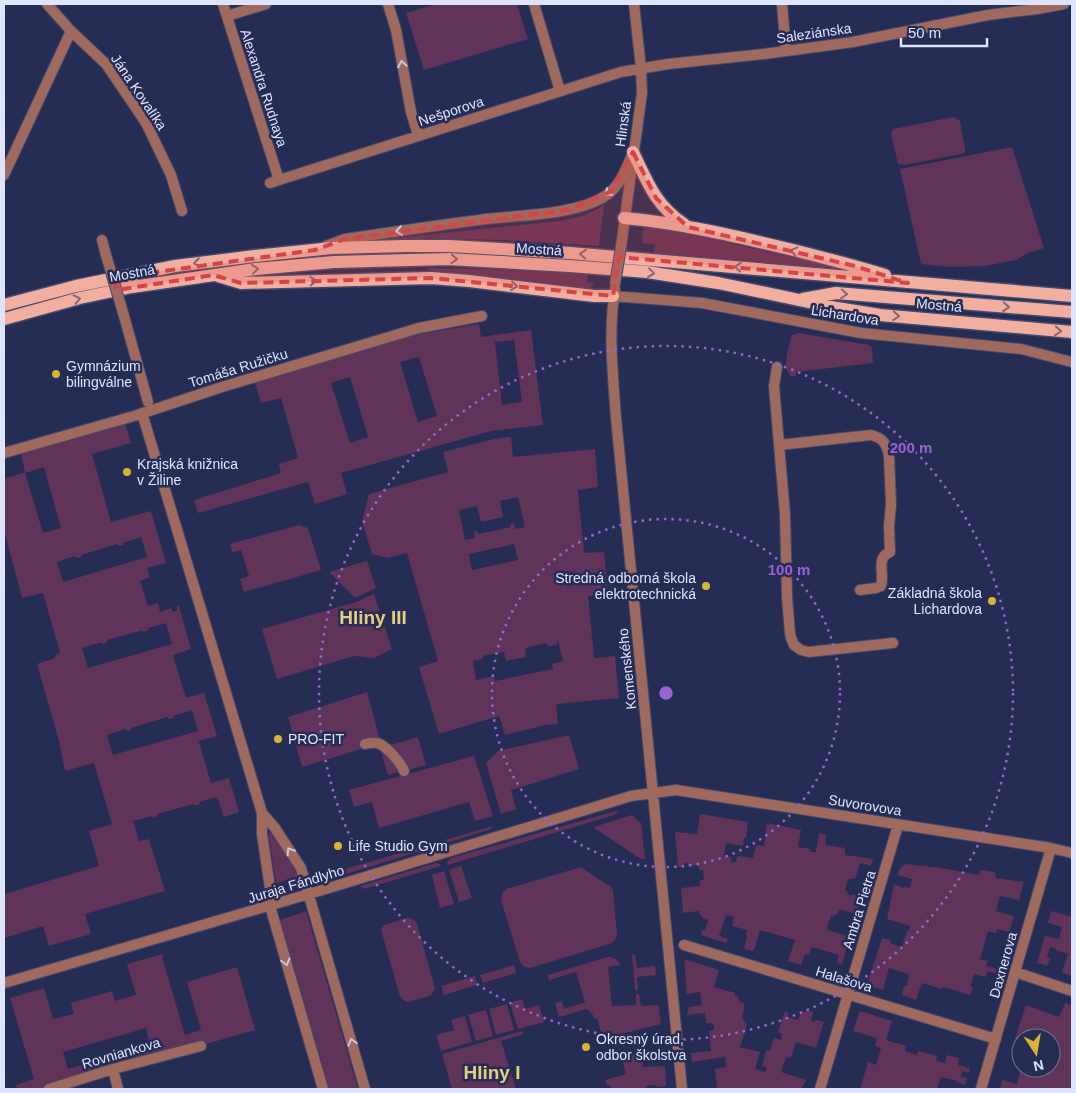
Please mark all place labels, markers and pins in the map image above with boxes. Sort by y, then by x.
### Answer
place label: Gymnázium bilingválne [66,358,141,390]
marker: Gymnázium bilingválne [50,368,62,380]
place label: Krajská knižnica v Žiline [137,456,238,488]
marker: Krajská knižnica v Žiline [121,466,133,478]
place label: Stredná odborná škola elektrotechnická [555,570,696,602]
marker: Stredná odborná škola elektrotechnická [700,580,712,592]
place label: Základná škola Lichardova [888,585,982,617]
marker: Základná škola Lichardova [986,595,998,607]
centre of rings [657,684,675,702]
place label: PRO-FIT [288,731,344,747]
marker: PRO-FIT [272,733,284,745]
place label: Life Studio Gym [348,838,448,854]
marker: Life Studio Gym [332,840,344,852]
place label: Okresný úrad, odbor školstva [596,1031,686,1063]
marker: Okresný úrad, odbor školstva [580,1041,592,1053]

